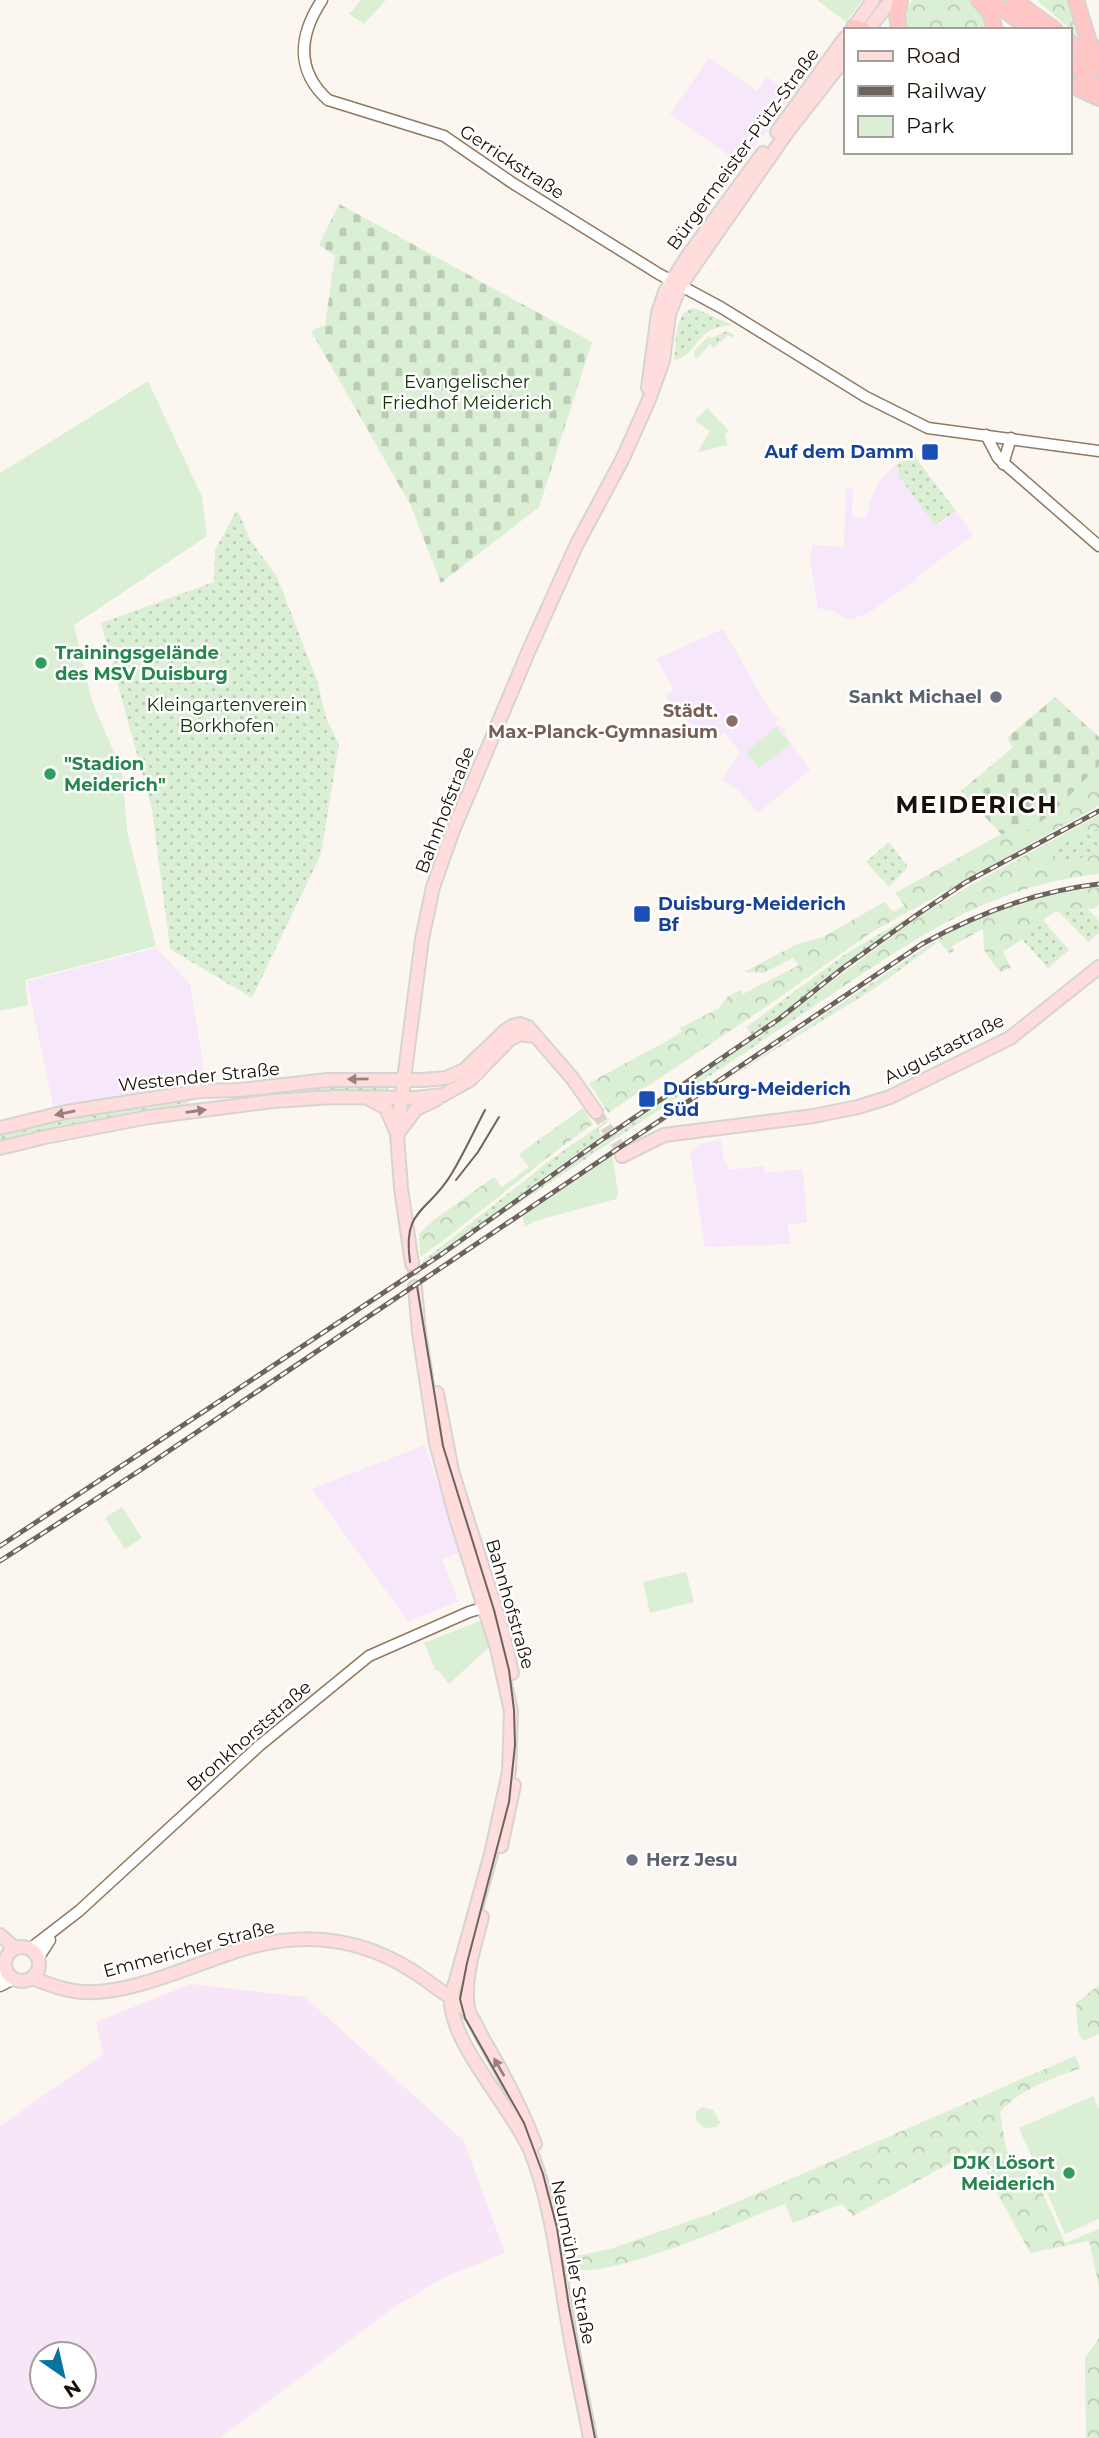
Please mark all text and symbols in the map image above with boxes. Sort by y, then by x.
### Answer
legend [844,28,1071,154]
text: Road [906,43,961,68]
street label: Bürgermeister-Pütz-Straße [662,44,824,254]
text: Railway [906,78,987,103]
text: Park [906,113,954,138]
street label: Gerrickstraße [456,120,569,204]
park label: Evangelischer Friedhof Meiderich [382,371,552,414]
place label: Auf dem Damm [763,441,914,463]
marker: Auf dem Damm [920,442,940,462]
place label: Trainingsgelände des MSV Duisburg [55,642,228,685]
marker: Trainingsgelände des MSV Duisburg [33,655,49,671]
place label: Sankt Michael [849,686,982,708]
marker: Sankt Michael [988,689,1004,705]
park label: Kleingartenverein Borkhofen [146,694,308,737]
place label: Städt. Max-Planck-Gymnasium [488,700,718,743]
marker: Städt. Max-Planck-Gymnasium [724,713,740,729]
street label: Bahnhofstraße [411,743,479,877]
place label: "Stadion Meiderich" [64,753,166,796]
marker: "Stadion Meiderich" [42,766,58,782]
district label: MEIDERICH [895,790,1059,819]
place label: Duisburg-Meiderich Bf [658,893,846,936]
marker: Duisburg-Meiderich Bf [632,904,652,924]
street label: Augustastraße [880,1009,1008,1089]
street label: Westender Straße [117,1058,281,1096]
one-way arrow [346,1073,368,1084]
place label: Duisburg-Meiderich Süd [663,1078,851,1121]
marker: Duisburg-Meiderich Süd [637,1089,657,1109]
one-way arrow [185,1106,207,1117]
one-way arrow [54,1107,76,1118]
street label: Bahnhofstraße [481,1536,539,1672]
street label: Bronkhorststraße [182,1676,316,1796]
place label: Herz Jesu [646,1849,738,1871]
marker: Herz Jesu [624,1852,640,1868]
street label: Emmericher Straße [101,1916,277,1982]
one-way arrow [493,2057,505,2076]
place label: DJK Lösort Meiderich [952,2152,1055,2195]
marker: DJK Lösort Meiderich [1061,2165,1077,2181]
street label: Neumühler Straße [546,2178,600,2346]
north arrow [28,2340,98,2410]
text: N [59,2375,85,2403]

